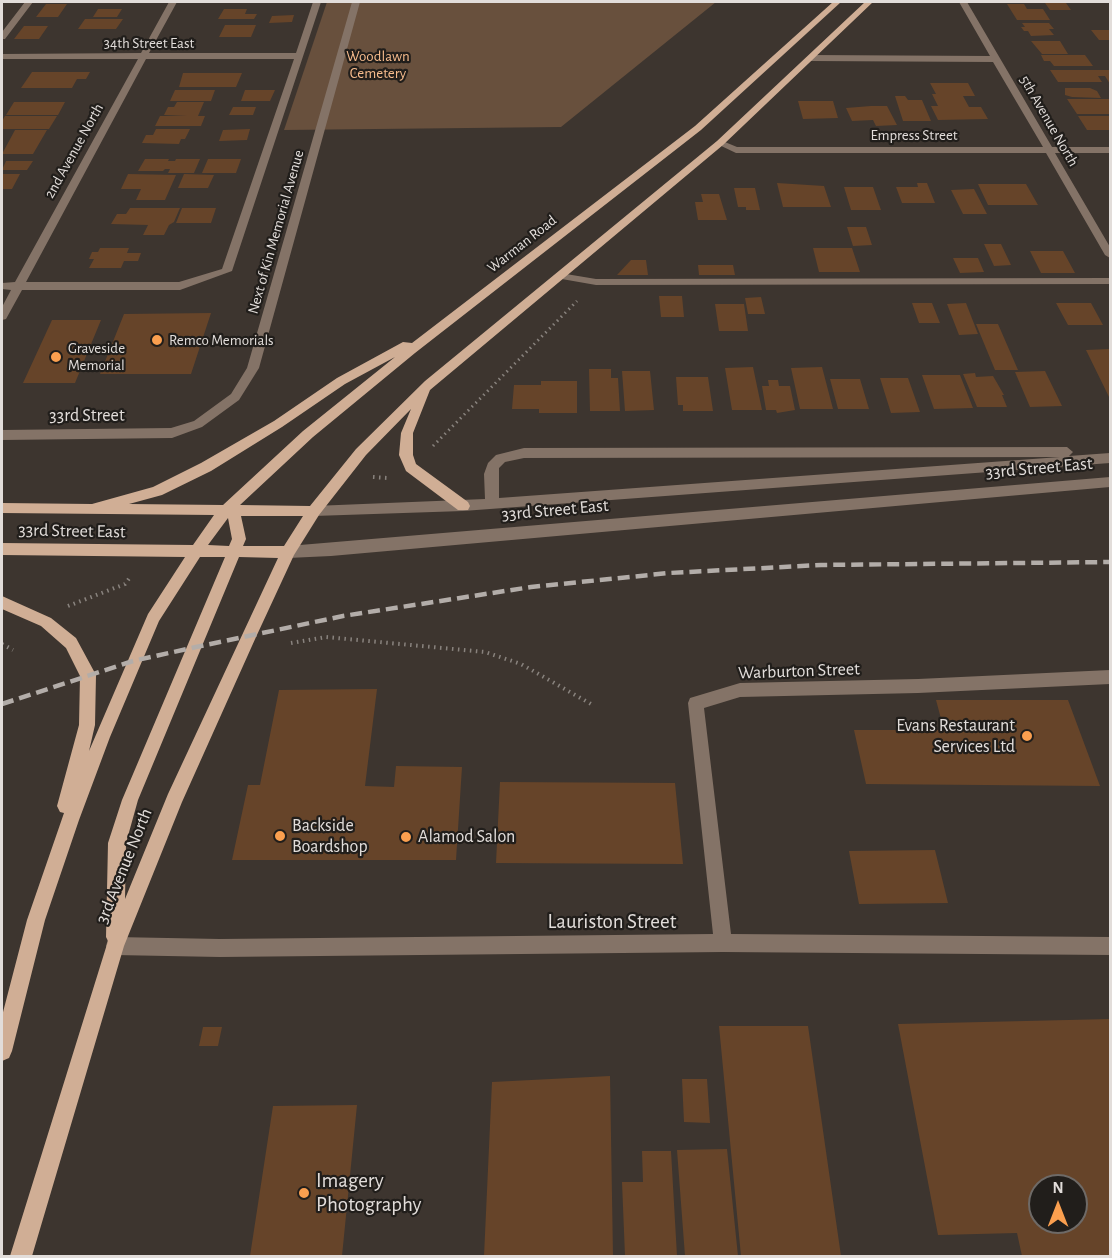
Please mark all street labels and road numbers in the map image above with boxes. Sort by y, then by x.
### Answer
street label: 34th Street East [104,34,194,52]
street label: 5th Avenue North [1016,72,1082,170]
street label: 2nd Avenue North [41,100,107,202]
street label: Empress Street [870,126,958,144]
street label: Next of Kin Memorial Avenue [244,148,308,316]
street label: Warman Road [484,211,560,277]
street label: 33rd Street [49,405,125,427]
street label: 33rd Street East [985,453,1093,483]
street label: 33rd Street East [501,495,609,525]
street label: 33rd Street East [18,519,126,543]
street label: Warburton Street [738,658,860,684]
street label: 3rd Avenue North [91,805,157,927]
street label: Lauriston Street [548,909,676,935]

